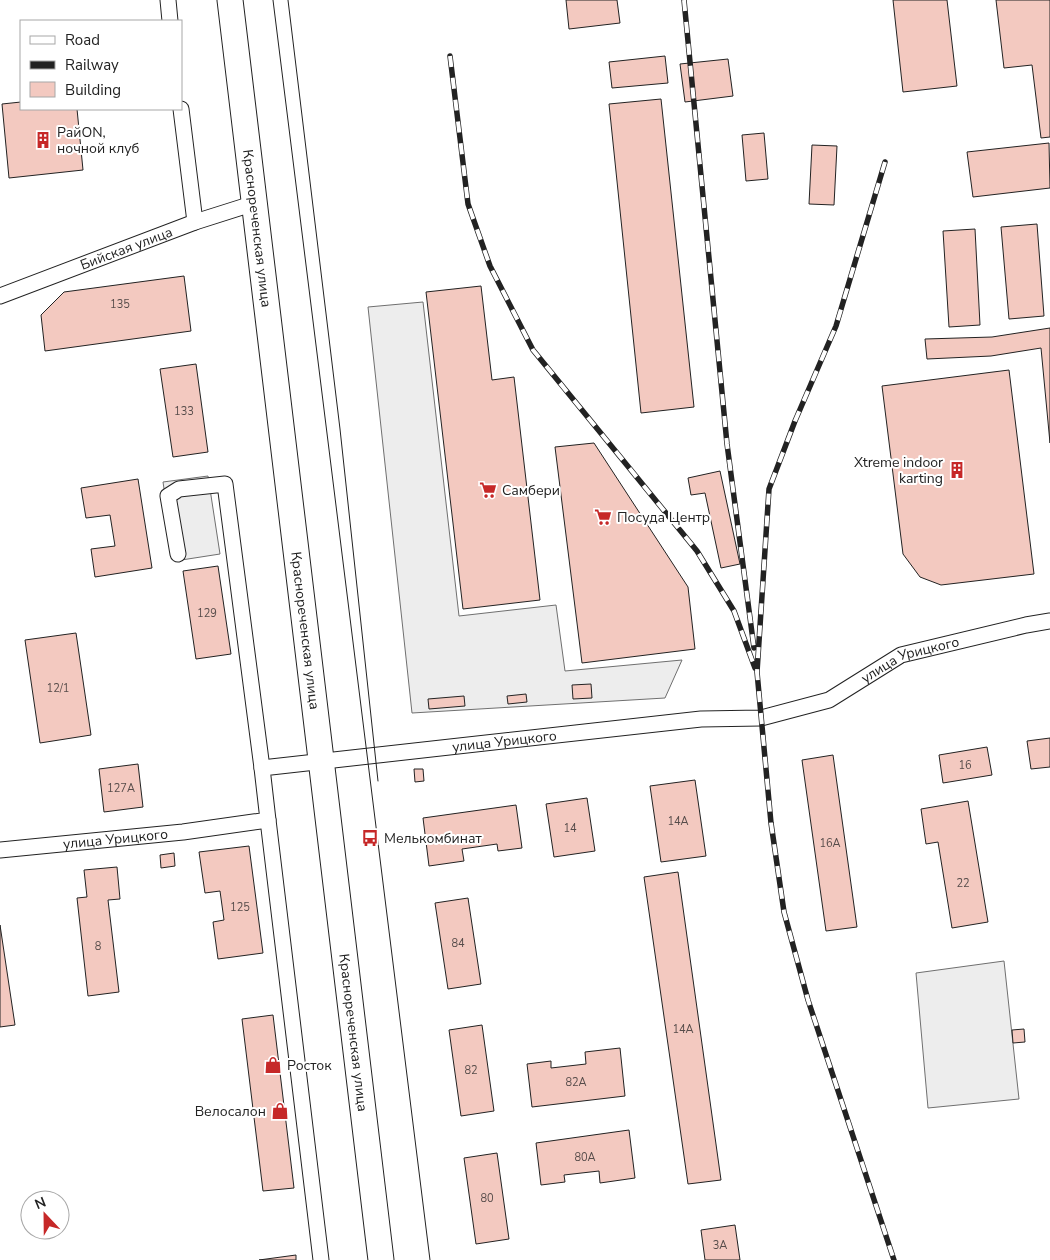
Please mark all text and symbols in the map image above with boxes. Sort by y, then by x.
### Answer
legend [20,20,182,110]
text: Road [65,30,100,50]
text: Railway [65,55,119,75]
text: Building [65,80,121,100]
place label: РайON, ночной клуб [57,123,140,158]
building icon: РайON, ночной клуб [33,130,53,150]
street label: Краснореченская улица [238,148,276,308]
street label: Бийская улица [77,222,175,275]
house number: 135 [110,297,130,312]
house number: 133 [174,404,194,419]
place label: Xtreme indoor karting [854,453,943,488]
building icon: Xtreme indoor karting [947,460,967,480]
supermarket icon: Самбери [478,480,498,500]
place label: Самбери [502,481,560,500]
supermarket icon: Посуда Центр [593,507,613,527]
place label: Посуда Центр [617,508,710,527]
street label: Краснореченская улица [286,551,324,711]
house number: 129 [197,606,217,621]
street label: улица Урицкого [858,632,961,688]
house number: 12/1 [47,681,69,696]
street label: улица Урицкого [451,726,558,757]
house number: 16 [958,758,972,773]
house number: 127А [107,781,135,796]
house number: 14А [667,814,689,829]
house number: 14 [563,821,577,836]
street label: улица Урицкого [62,825,169,854]
bus stop icon: Мелькомбинат [360,828,380,848]
place label: Мелькомбинат [384,829,482,848]
house number: 16А [819,836,841,851]
house number: 22 [956,876,970,891]
house number: 125 [230,900,250,915]
house number: 84 [451,936,465,951]
house number: 8 [95,939,102,954]
street label: Краснореченская улица [334,953,372,1113]
house number: 14А [672,1022,694,1037]
shop icon: Росток [263,1055,283,1075]
place label: Росток [287,1056,332,1075]
house number: 82 [464,1063,478,1078]
house number: 82А [565,1075,587,1090]
shop icon: Велосалон [270,1101,290,1121]
place label: Велосалон [195,1102,266,1121]
house number: 80А [574,1150,596,1165]
north arrow [20,1190,70,1240]
house number: 80 [480,1191,494,1206]
text: N [32,1193,49,1214]
house number: 3А [713,1238,727,1253]

